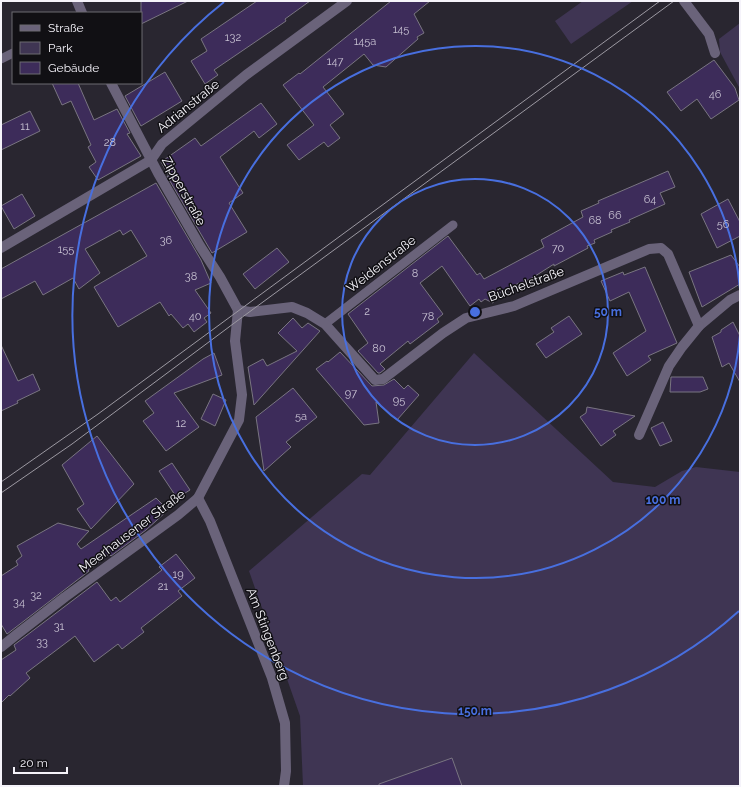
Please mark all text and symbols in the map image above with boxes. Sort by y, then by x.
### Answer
legend [12,12,142,84]
text: Straße [48,21,84,35]
house number: 145 [393,23,409,36]
house number: 132 [225,31,241,44]
house number: 145a [354,35,376,48]
text: Park [48,41,73,55]
house number: 147 [327,55,343,68]
text: Gebäude [48,61,99,75]
street label: Adrianstraße [154,76,222,136]
house number: 46 [709,88,722,101]
house number: 11 [20,120,30,133]
house number: 28 [104,136,116,149]
street label: Zipperstraße [159,154,209,228]
house number: 64 [644,193,656,206]
house number: 66 [608,209,622,222]
house number: 68 [588,214,602,227]
house number: 56 [717,218,730,231]
street label: Weidenstraße [343,232,419,296]
house number: 36 [160,234,173,247]
house number: 70 [552,242,565,255]
house number: 155 [58,243,74,256]
street label: Büchelstraße [486,263,566,305]
house number: 8 [412,267,418,280]
house number: 38 [185,270,197,283]
house number: 2 [364,305,370,318]
centre of rings [468,305,482,319]
text: 50 m [594,305,622,319]
house number: 40 [189,310,202,323]
house number: 78 [422,310,434,323]
house number: 80 [372,342,386,355]
house number: 97 [345,387,357,400]
house number: 95 [393,394,405,407]
house number: 5a [295,410,307,423]
house number: 12 [176,417,186,430]
street label: Meerhausener Straße [76,486,188,576]
text: 100 m [646,493,680,507]
house number: 19 [172,568,184,581]
house number: 21 [158,580,169,593]
street label: Am Stingenberg [243,586,293,682]
house number: 32 [30,589,42,602]
house number: 34 [13,596,25,609]
house number: 31 [54,620,65,633]
house number: 33 [36,636,48,649]
text: 150 m [458,704,492,718]
scale bar [14,749,67,775]
text: 20 m [20,756,48,770]

